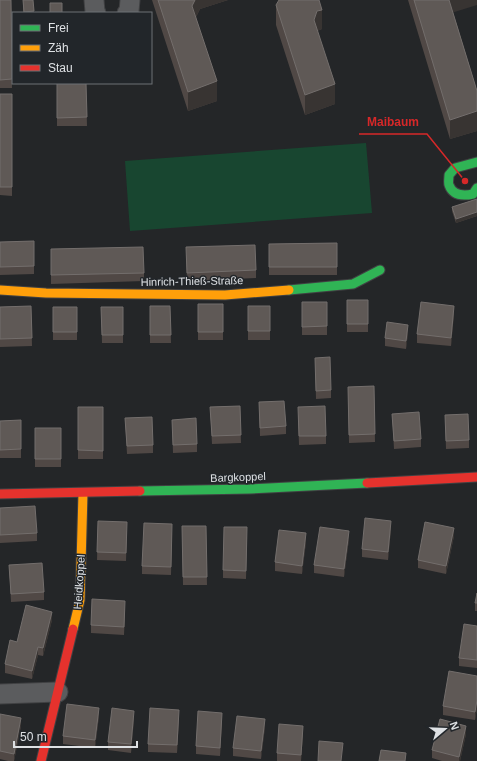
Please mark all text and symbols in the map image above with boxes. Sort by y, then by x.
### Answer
legend [12,12,152,84]
text: Frei [48,21,69,35]
text: Zäh [48,41,69,55]
text: Stau [48,61,73,75]
callout: Maibaum [359,110,427,134]
text: Maibaum [367,115,419,129]
street label: Hinrich-Thieß-Straße [141,274,243,288]
street label: Bargkoppel [210,470,266,484]
street label: Heidkoppel [71,554,87,610]
north arrow [425,709,465,749]
text: N [447,720,461,732]
scale bar [14,723,137,749]
text: 50 m [20,730,47,744]

